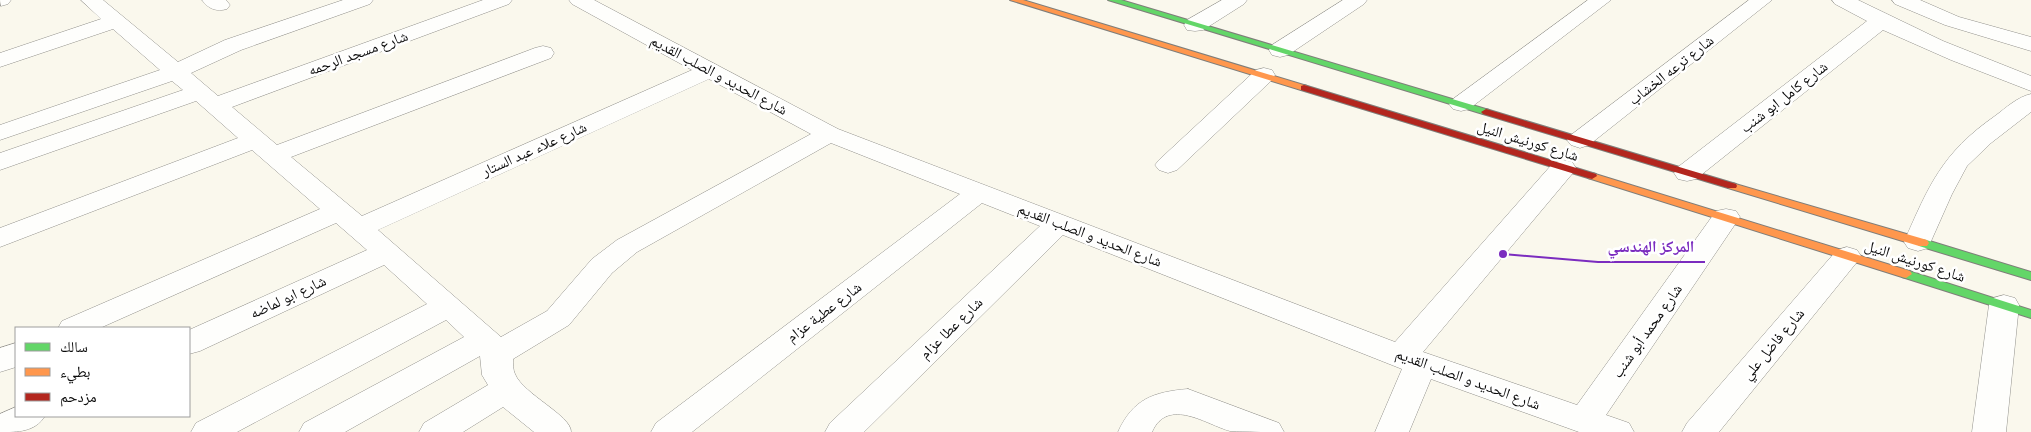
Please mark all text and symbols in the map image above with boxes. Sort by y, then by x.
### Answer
street label: شارع مسجد الرحمه [305,25,411,80]
street label: شارع الحديد و الصلب القديم [647,29,792,120]
street label: شارع ترعه الخشاب [1624,30,1718,110]
street label: شارع كامل ابو شنب [1735,56,1832,137]
street label: شارع كورنيش النيل [1475,115,1581,166]
street label: شارع علاء عبد الستار [477,116,590,182]
street label: شارع الحديد و الصلب القديم [1015,197,1165,272]
callout: المركز الهندسي [1598,231,1705,262]
street label: شارع كورنيش النيل [1862,234,1968,287]
text: المركز الهندسي [1608,235,1694,259]
street label: شارع ابو لماضه [246,270,329,323]
street label: شارع عطية عزام [782,276,866,347]
street label: شارع محمد أبو شنب [1606,279,1687,382]
street label: شارع عطا عزام [914,292,987,363]
street label: شارع فاضل علي [1736,303,1810,385]
legend [15,327,190,417]
text: سالك [60,336,88,357]
street label: شارع الحديد و الصلب القديم [1393,343,1544,415]
text: بطيء [60,361,90,384]
text: مزدحم [60,386,97,407]

